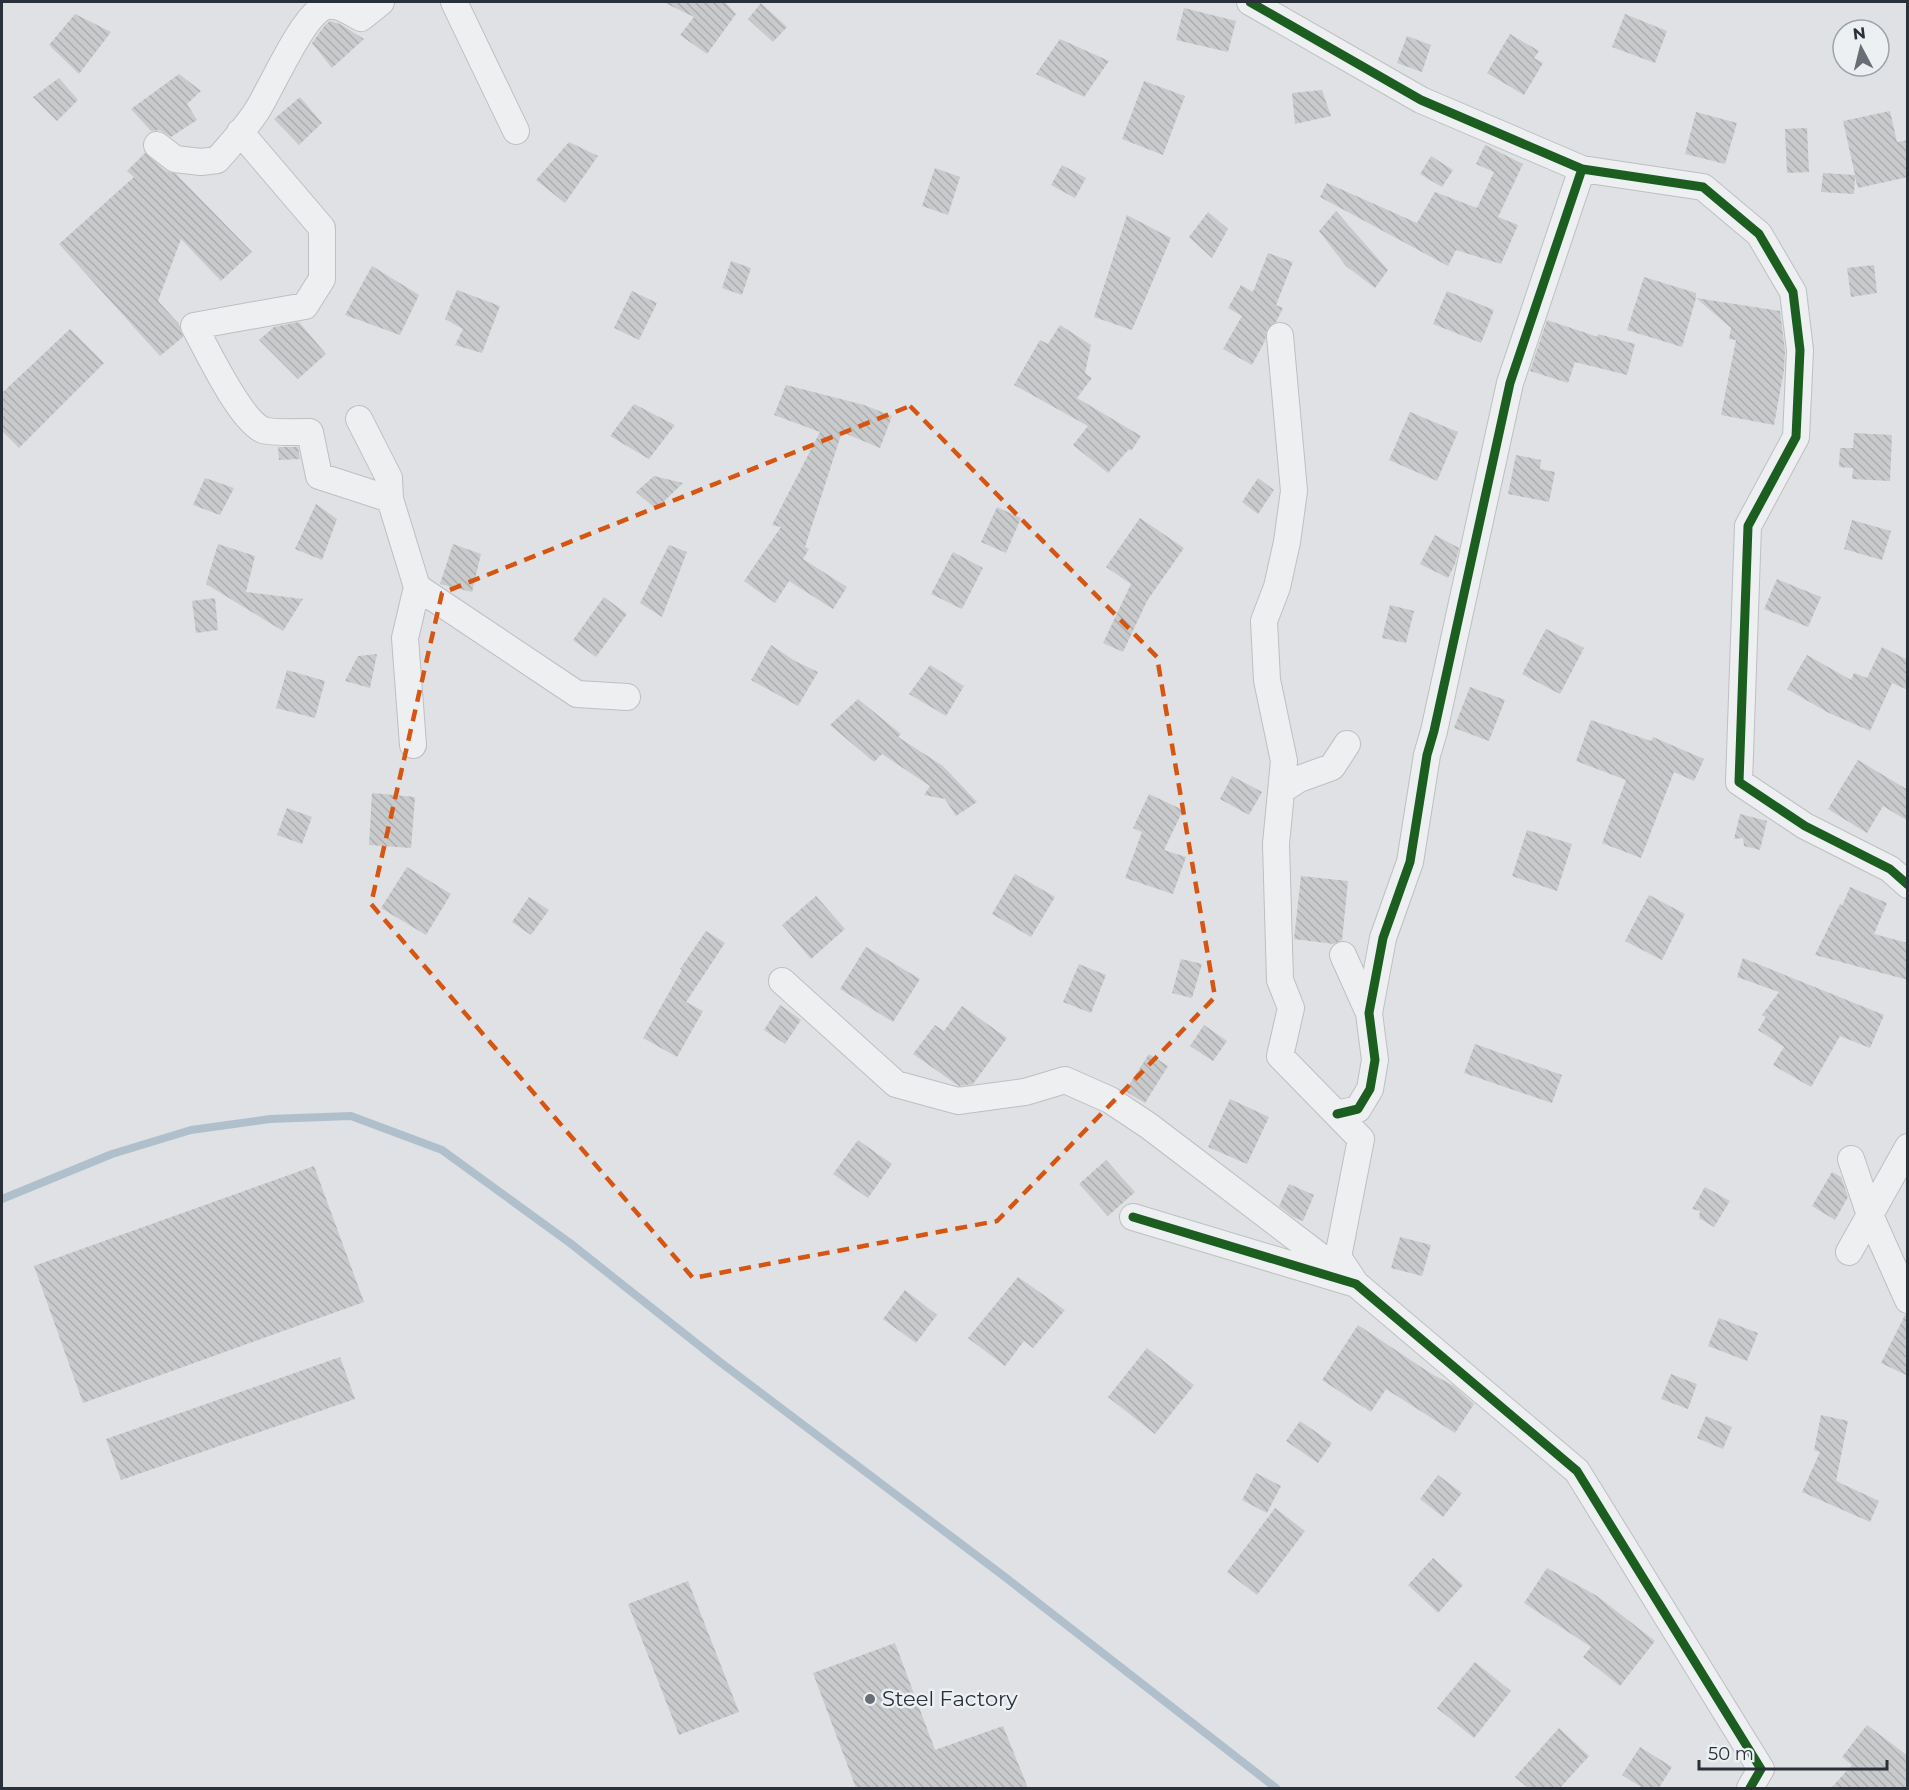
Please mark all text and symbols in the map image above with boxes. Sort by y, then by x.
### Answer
north arrow [1831,18,1891,78]
text: N [1852,23,1867,44]
place label: Steel Factory [882,1686,1018,1711]
marker: Steel Factory [863,1692,877,1706]
scale bar [1699,1733,1886,1771]
text: 50 m [1708,1743,1754,1765]

